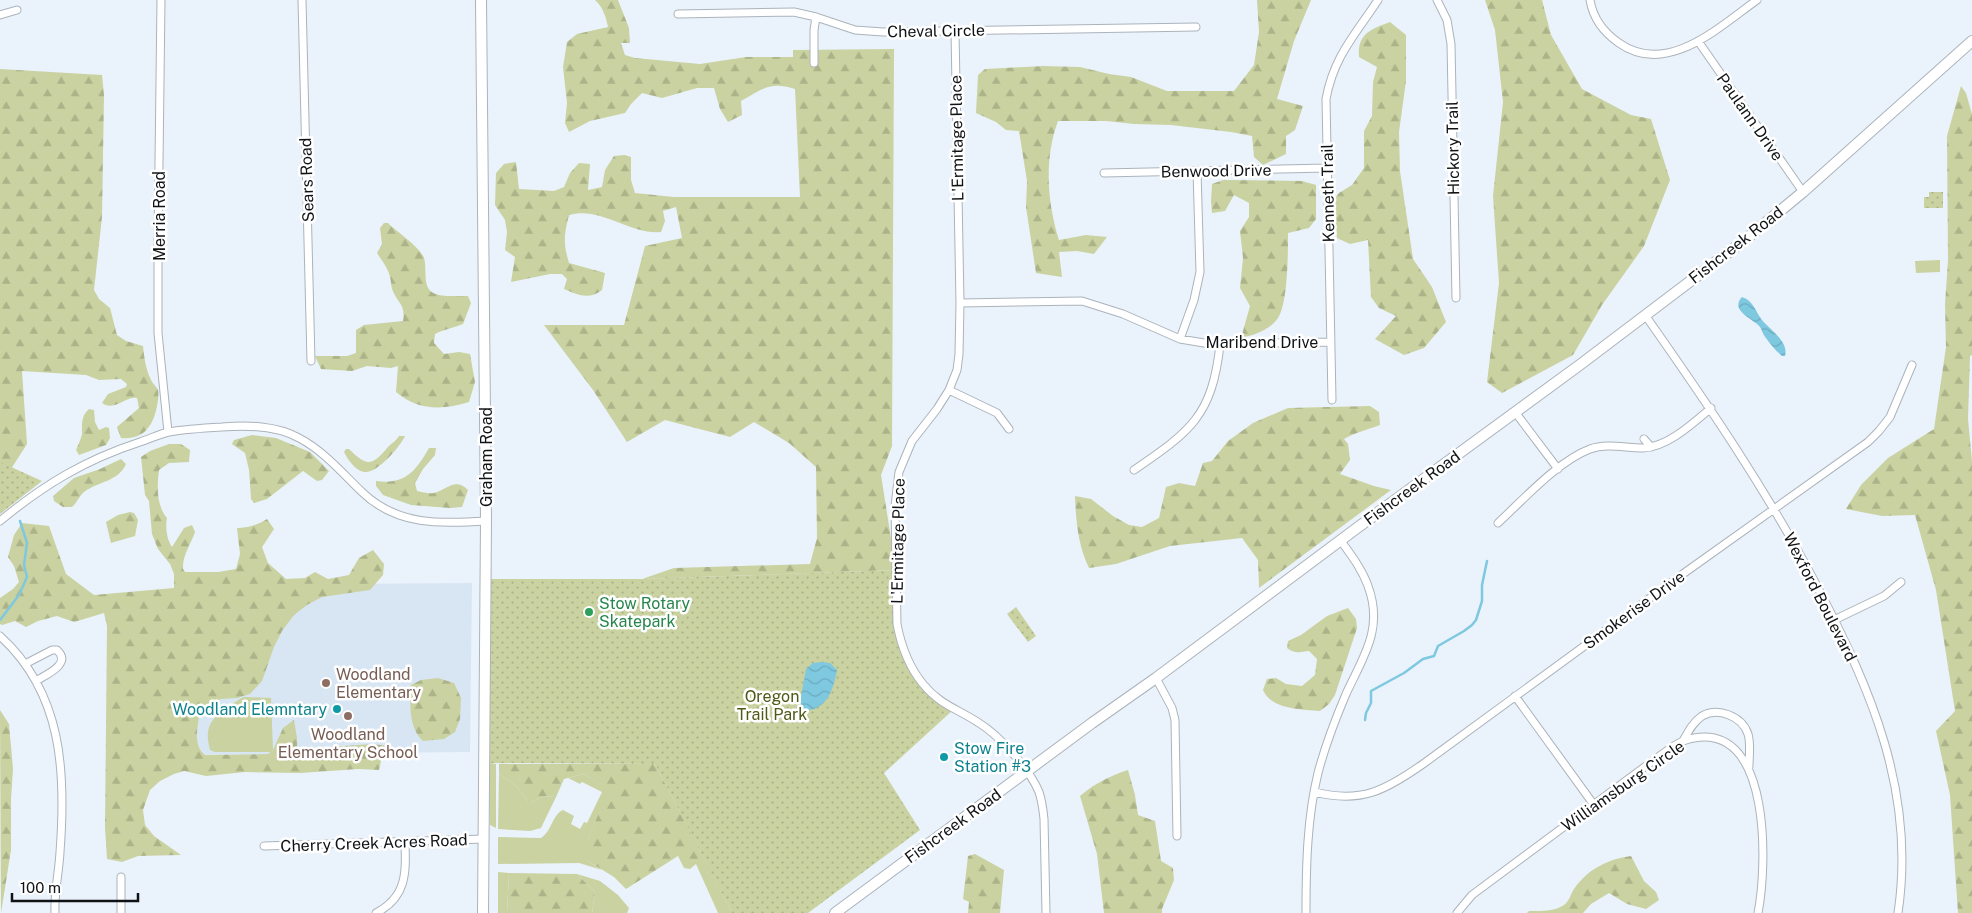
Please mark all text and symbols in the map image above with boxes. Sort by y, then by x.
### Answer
street label: Cheval Circle [887,21,985,41]
street label: Paulann Drive [1713,70,1787,164]
street label: L'Ermitage Place [946,75,968,201]
street label: Hickory Trail [1443,101,1463,195]
street label: Sears Road [296,137,318,223]
street label: Kenneth Trail [1318,143,1338,243]
street label: Benwood Drive [1160,161,1272,181]
street label: Merria Road [150,171,169,261]
street label: Fishcreek Road [1685,202,1787,288]
street label: Maribend Drive [1206,333,1318,352]
street label: Graham Road [477,407,496,507]
street label: Fishcreek Road [1360,447,1464,529]
street label: L'Ermitage Place [887,478,909,604]
street label: Wexford Boulevard [1779,529,1861,665]
street label: Smokerise Drive [1580,567,1688,653]
place label: Stow Rotary Skatepark [599,594,690,631]
marker: Stow Rotary Skatepark [583,606,595,618]
place label: Woodland Elementary [336,665,422,702]
marker: Woodland Elementary [320,677,332,689]
park label: Oregon Trail Park [737,687,807,724]
place label: Woodland Elemntary [172,700,327,719]
marker: Woodland Elemntary [331,703,343,715]
marker: Woodland Elementary School [342,710,354,722]
place label: Woodland Elementary School [278,725,418,762]
street label: Williamsburg Circle [1558,737,1688,835]
place label: Stow Fire Station #3 [954,739,1031,776]
marker: Stow Fire Station #3 [938,751,950,763]
street label: Fishcreek Road [901,785,1005,867]
street label: Cherry Creek Acres Road [280,830,468,856]
scale bar [12,870,139,902]
text: 100 m [20,879,61,896]

